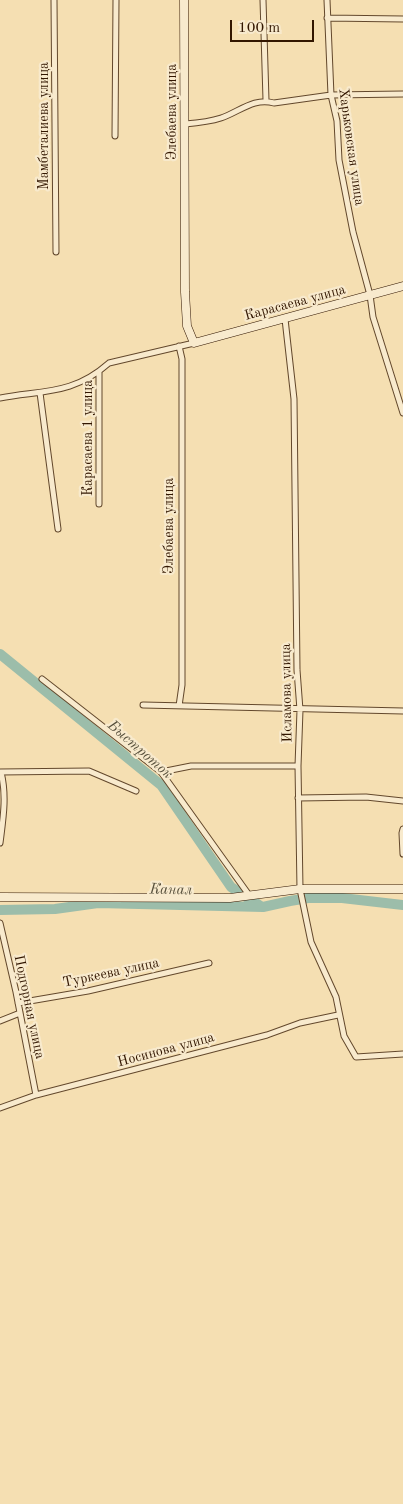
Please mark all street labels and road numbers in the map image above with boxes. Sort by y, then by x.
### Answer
street label: Мамбеталиева улица [36,62,52,190]
street label: Элебаева улица [164,64,180,160]
street label: Харьковская улица [334,87,368,207]
street label: Карасаева улица [243,281,347,325]
street label: Карасаева 1 улица [80,380,96,496]
street label: Элебаева улица [161,478,177,574]
street label: Исламова улица [278,643,296,743]
street label: Подгорная улица [10,954,48,1060]
street label: Туркеева улица [61,955,161,991]
street label: Носинова улица [116,1029,216,1071]

